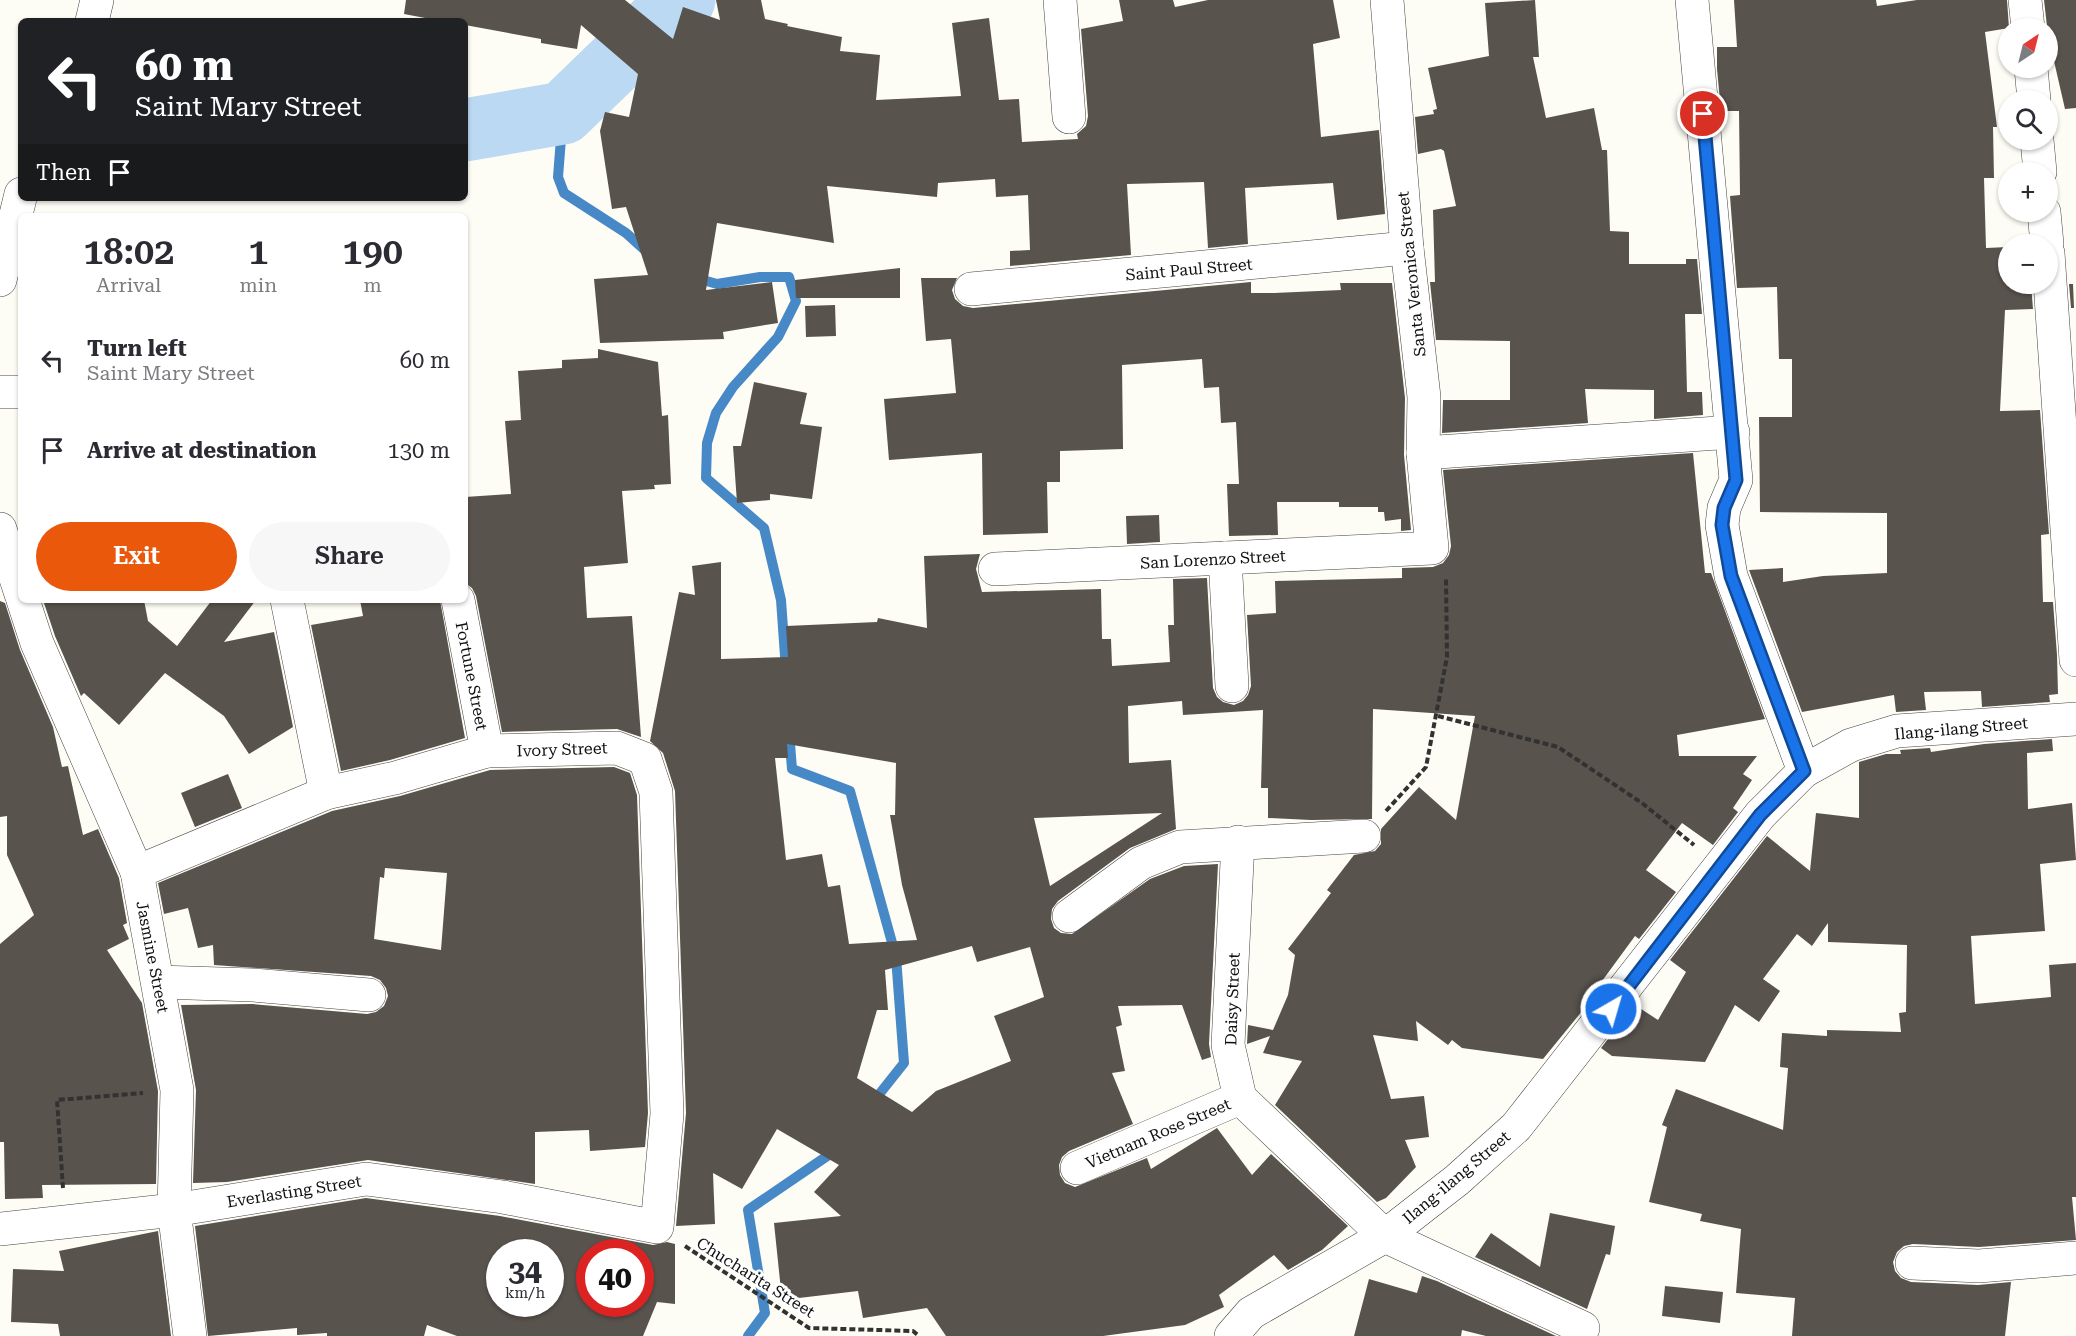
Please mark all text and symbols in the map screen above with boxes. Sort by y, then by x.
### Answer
north arrow [1998,18,2058,78]
map controls [1998,18,2058,294]
text: 60 m [135,41,233,90]
icon: left [36,42,114,120]
pin [1677,88,1728,139]
button: search [1998,90,2058,150]
text: Saint Mary Street [135,91,361,123]
icon: arrive [1686,97,1719,130]
icon: arrive [103,156,136,189]
text: Then [36,160,91,185]
button: + [1998,162,2058,222]
street label: Santa Veronica Street [1393,190,1430,357]
text: 18:02 [83,231,174,273]
text: 1 [248,231,268,273]
text: 190 [342,231,403,273]
button: − [1998,234,2058,294]
street label: Saint Paul Street [1125,254,1253,285]
text: Arrival [96,273,161,297]
text: min [240,273,277,297]
text: m [363,273,382,297]
text: Turn left [87,336,187,361]
icon: left [36,344,69,377]
text: 60 m [400,348,450,373]
text: Saint Mary Street [87,361,255,385]
icon: arrive [36,434,69,467]
text: Arrive at destination [87,438,316,463]
text: 130 m [387,438,450,463]
button: Exit [36,522,237,591]
button: Share [249,522,450,591]
street label: San Lorenzo Street [1140,546,1286,573]
street label: Fortune Street [452,620,491,732]
street label: Ilang-ilang Street [1893,713,2029,744]
street label: Ivory Street [516,738,608,761]
street label: Jasmine Street [132,899,173,1015]
street label: Daisy Street [1221,952,1244,1046]
position arrow [1579,977,1643,1041]
street label: Vietnam Rose Street [1083,1094,1234,1173]
street label: Ilang-ilang Street [1399,1127,1514,1228]
street label: Everlasting Street [225,1171,363,1212]
street label: Chucharita Street [693,1233,818,1321]
speed limit sign: 40 [576,1239,654,1317]
text: 34 [508,1253,542,1288]
text: km/h [505,1284,545,1302]

